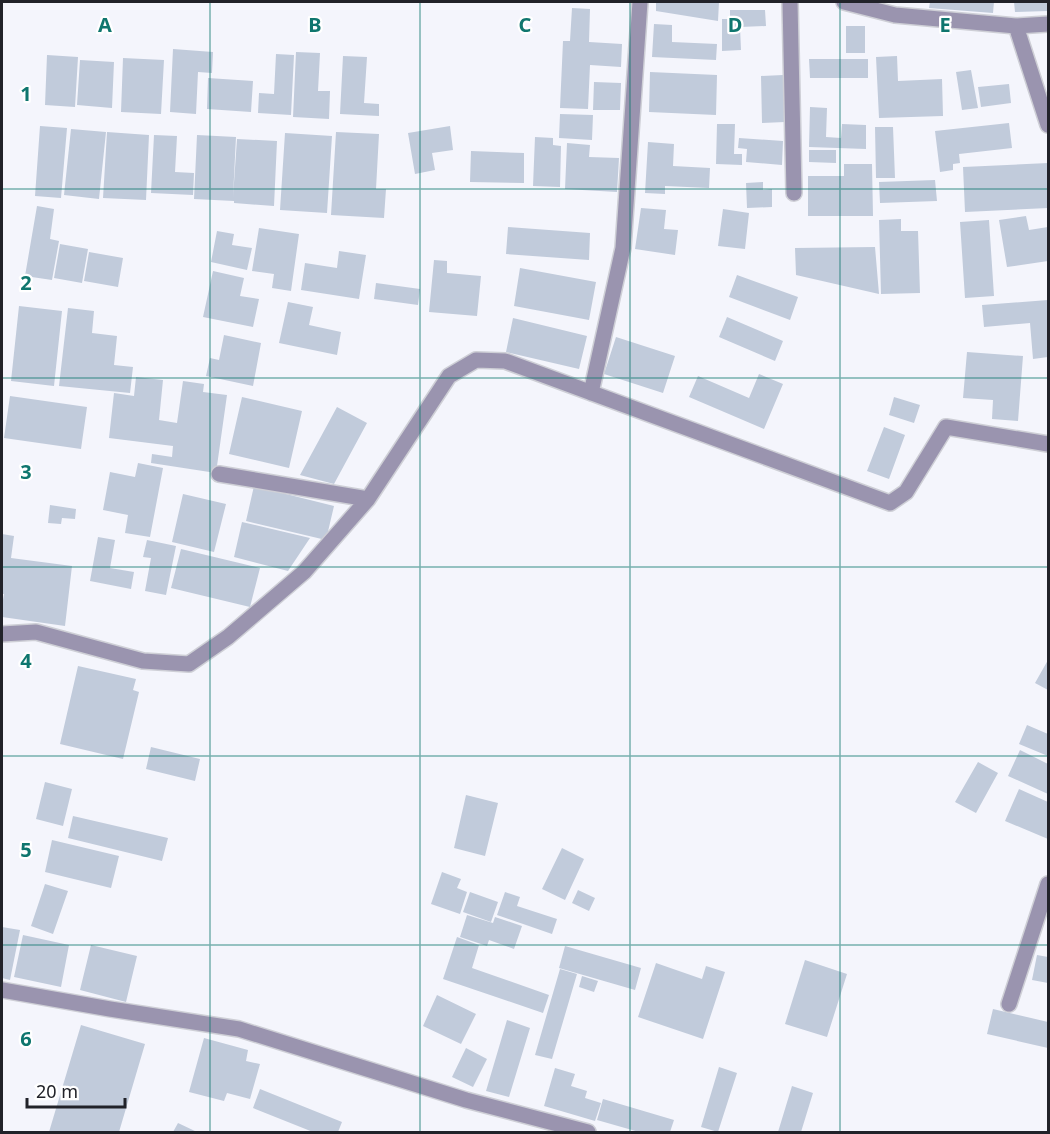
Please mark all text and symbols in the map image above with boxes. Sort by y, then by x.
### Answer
text: A [98,11,112,38]
text: B [308,11,322,38]
text: C [519,11,532,38]
text: D [728,11,742,38]
text: E [939,11,951,38]
text: 1 [20,80,32,107]
text: 2 [20,269,32,296]
text: 3 [20,458,32,485]
text: 4 [20,647,32,674]
text: 5 [20,836,32,863]
text: 6 [20,1025,32,1052]
scale bar [27,1071,124,1109]
text: 20 m [36,1079,78,1103]

